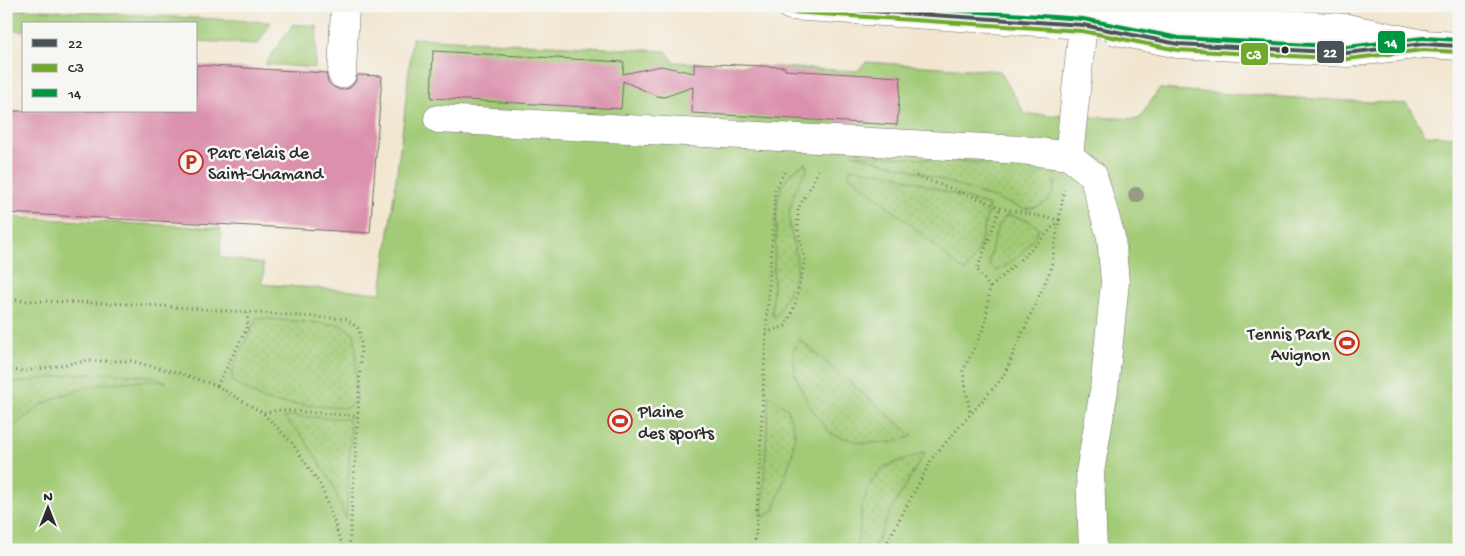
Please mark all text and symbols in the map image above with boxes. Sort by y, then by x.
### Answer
legend [22,22,198,112]
line badge: 14 [1377,30,1406,54]
text: 22 [68,36,83,54]
text: 14 [1384,36,1398,53]
line badge: 22 [1316,40,1345,64]
line badge: C3 [1240,42,1269,66]
unlabelled marker [1280,45,1290,55]
text: 22 [1323,46,1337,63]
text: C3 [1246,48,1261,65]
text: C3 [68,60,84,78]
text: 14 [67,86,81,104]
place label: Parc relais de Saint-Chamand [207,144,325,186]
parking icon: Parc relais de Saint-Chamand [178,149,204,175]
place label: Tennis Park Avignon [1247,325,1332,367]
sports icon: Tennis Park Avignon [1334,330,1360,356]
place label: Plaine des sports [637,403,715,445]
sports icon: Plaine des sports [607,408,633,434]
north arrow [22,484,72,534]
text: N [43,489,53,506]

